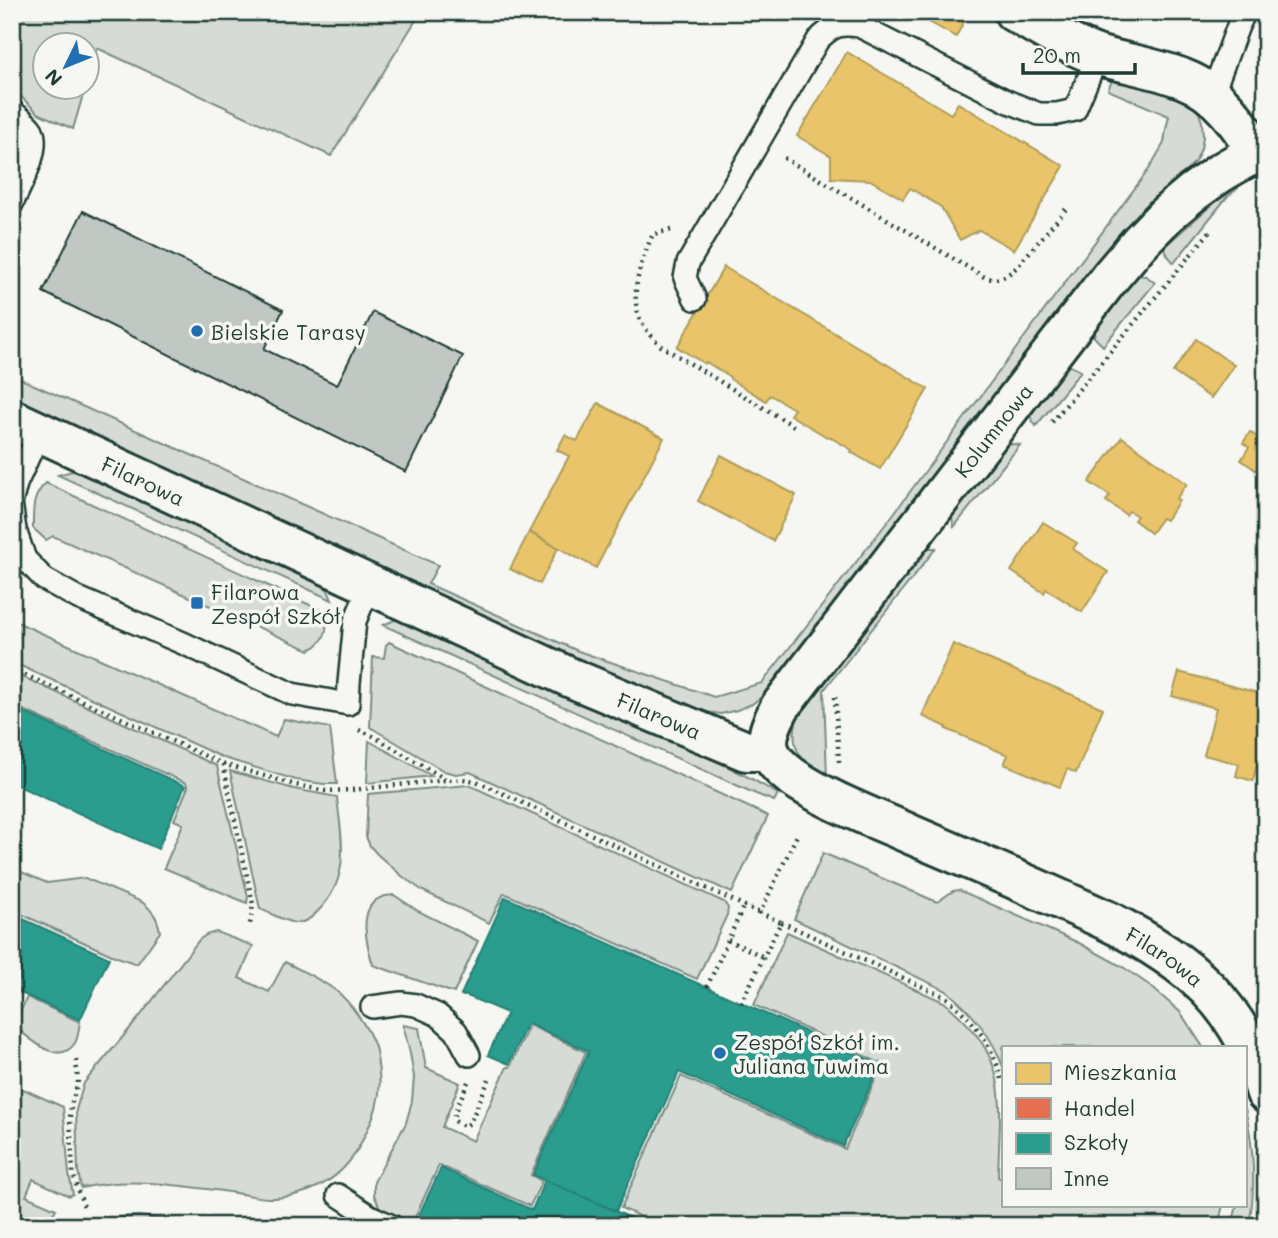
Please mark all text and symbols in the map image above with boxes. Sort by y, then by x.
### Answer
north arrow [32,32,102,102]
scale bar [1023,32,1134,76]
text: 20 m [1033,41,1081,68]
text: N [39,64,67,92]
place label: Bielskie Tarasy [211,318,366,345]
marker: Bielskie Tarasy [189,323,205,339]
street label: Kolumnowa [948,377,1038,483]
street label: Filarowa [98,449,190,511]
place label: Filarowa Zespół Szkół [211,578,341,629]
marker: Filarowa Zespół Szkół [189,595,205,611]
street label: Filarowa [613,685,706,744]
street label: Filarowa [1122,920,1210,992]
place label: Zespół Szkół im. Juliana Tuwima [734,1028,900,1079]
marker: Zespół Szkół im. Juliana Tuwima [712,1045,728,1061]
legend [1002,1046,1246,1206]
text: Mieszkania [1064,1058,1177,1085]
text: Handel [1064,1094,1135,1121]
text: Szkoły [1064,1128,1129,1155]
text: Inne [1064,1164,1109,1191]

